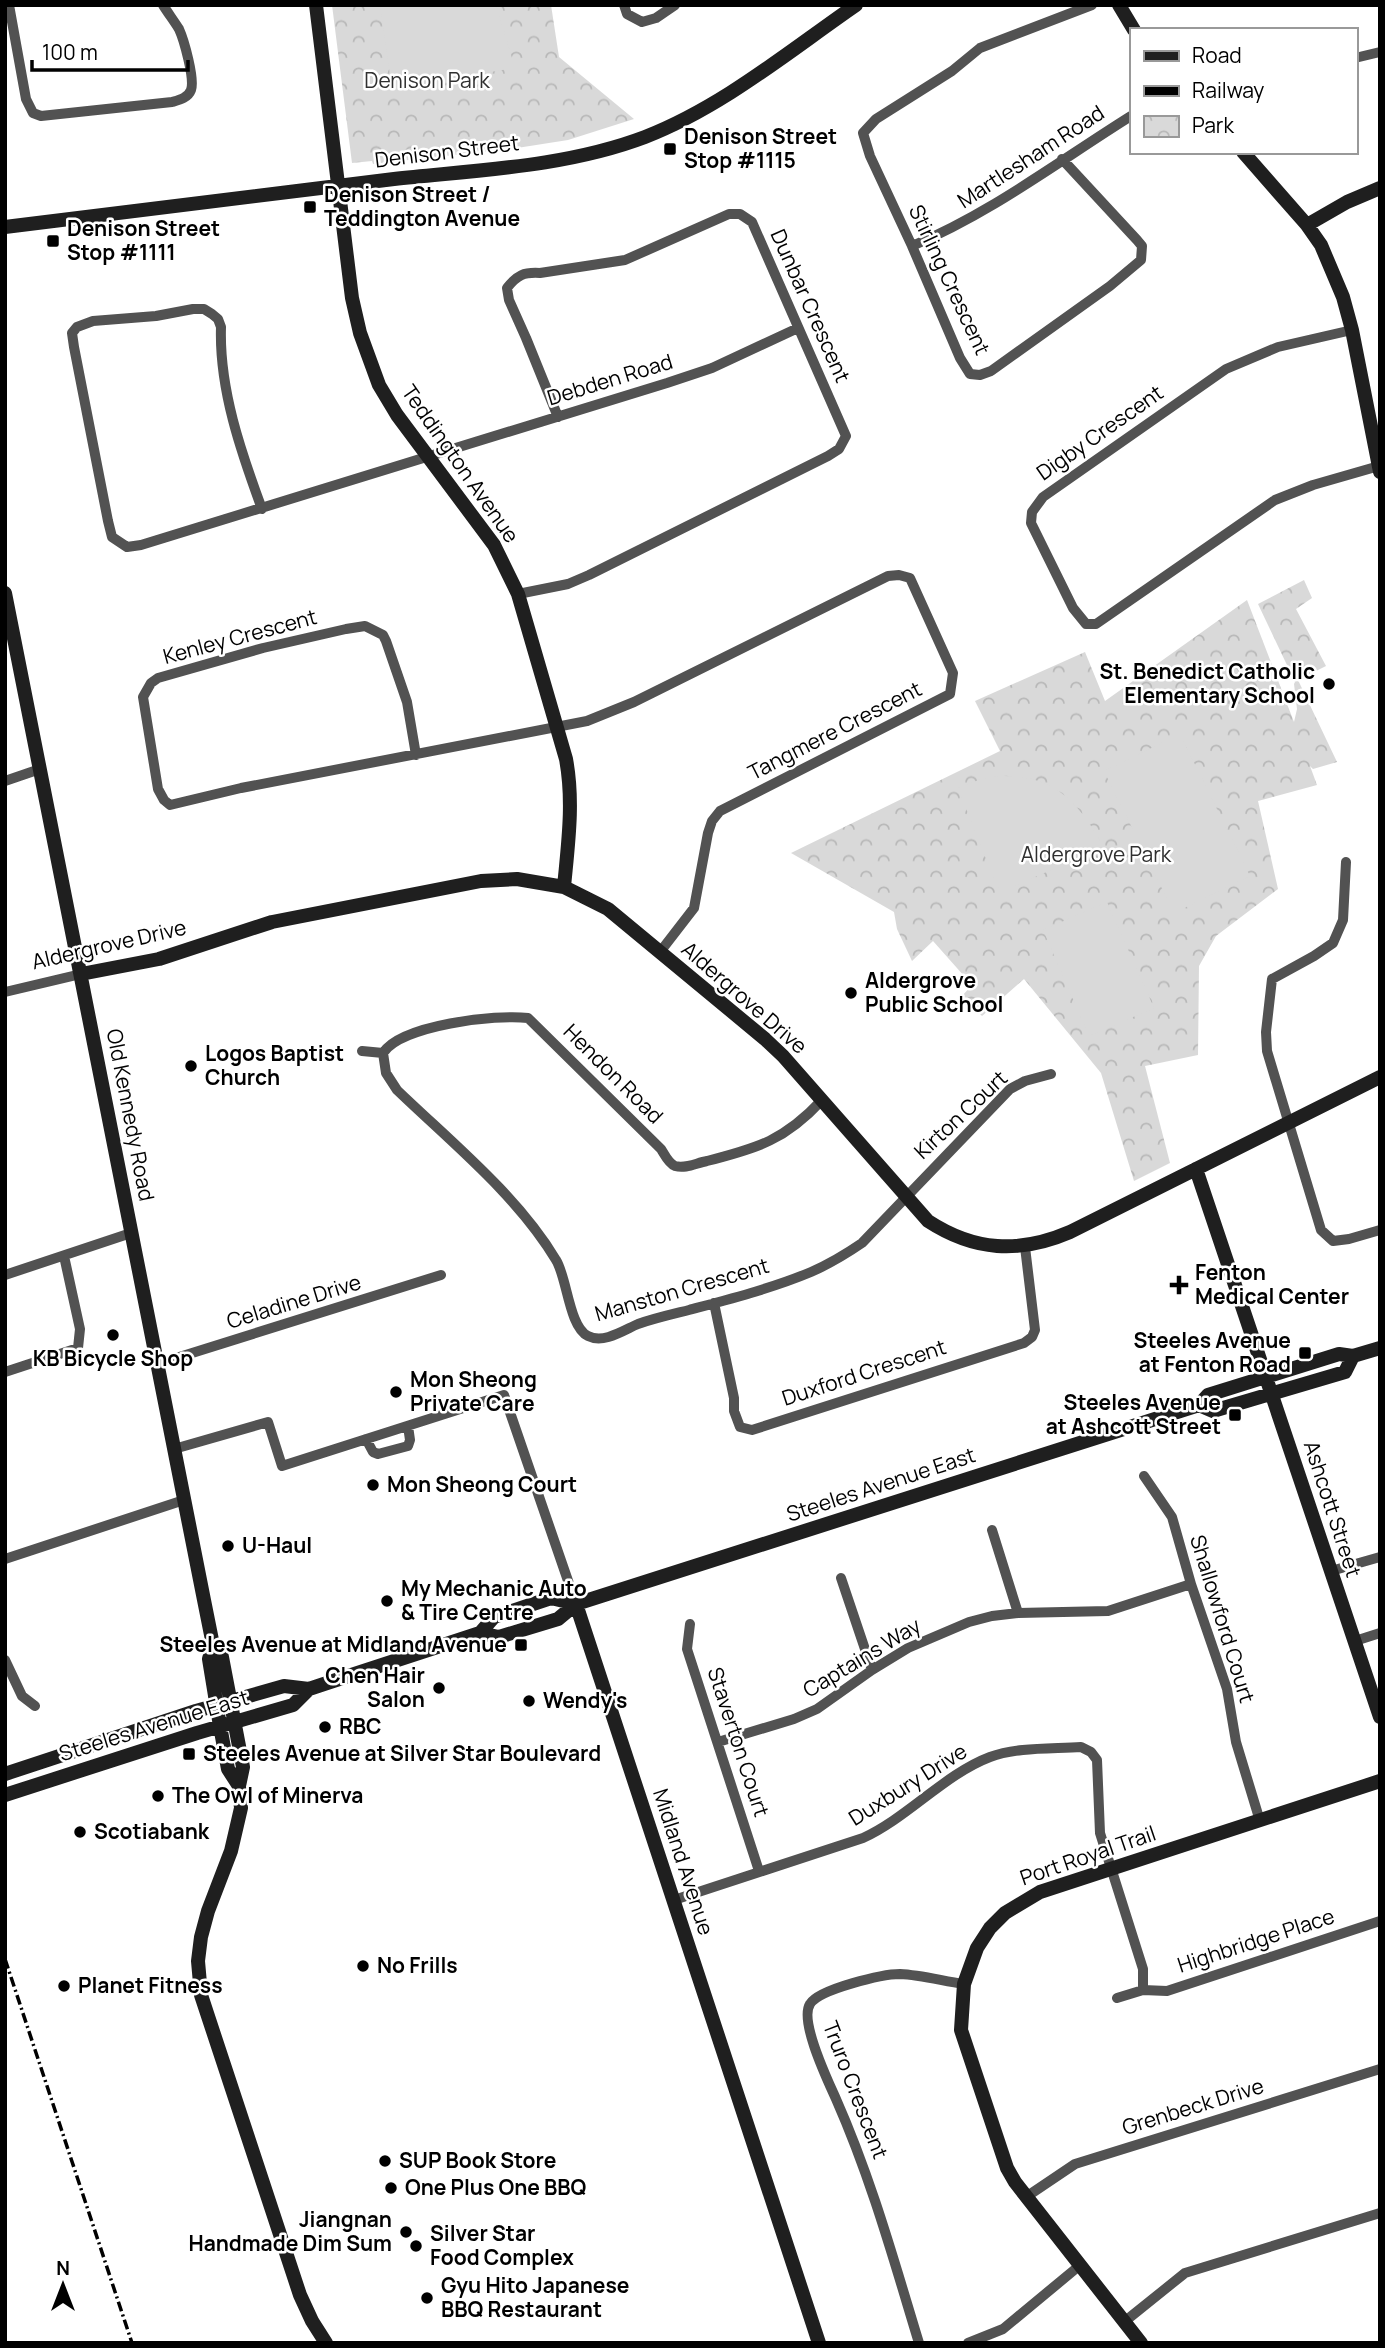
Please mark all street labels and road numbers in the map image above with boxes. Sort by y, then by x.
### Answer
street label: Martlesham Road [952,98,1109,214]
street label: Denison Street [373,128,521,174]
street label: Stirling Crescent [903,200,997,359]
street label: Dunbar Crescent [765,225,857,387]
street label: Debden Road [544,347,676,411]
street label: Digby Crescent [1031,378,1168,486]
street label: Teddington Avenue [396,379,526,548]
street label: Kenley Crescent [160,602,320,670]
street label: Tangmere Crescent [743,674,926,786]
street label: Aldergrove Drive [29,913,189,975]
street label: Aldergrove Drive [676,935,813,1060]
street label: Hendon Road [558,1017,670,1129]
street label: Old Kennedy Road [101,1026,161,1203]
street label: Kirton Court [908,1064,1013,1165]
street label: Manston Crescent [591,1251,772,1327]
street label: Celadine Drive [223,1267,364,1335]
street label: Duxford Crescent [778,1332,949,1412]
street label: Ashcott Street [1298,1437,1368,1581]
street label: Steeles Avenue East [783,1440,979,1528]
street label: Shallowford Court [1184,1531,1262,1706]
street label: Captains Way [797,1611,926,1703]
street label: Staverton Court [702,1663,776,1820]
street label: Steeles Avenue East [55,1683,252,1767]
street label: Duxbury Drive [843,1737,972,1832]
street label: Midland Avenue [647,1785,721,1939]
street label: Port Royal Trail [1016,1819,1159,1891]
street label: Highbridge Place [1174,1902,1338,1979]
street label: Truro Crescent [817,2017,895,2163]
street label: Grenbeck Drive [1118,2071,1267,2141]

